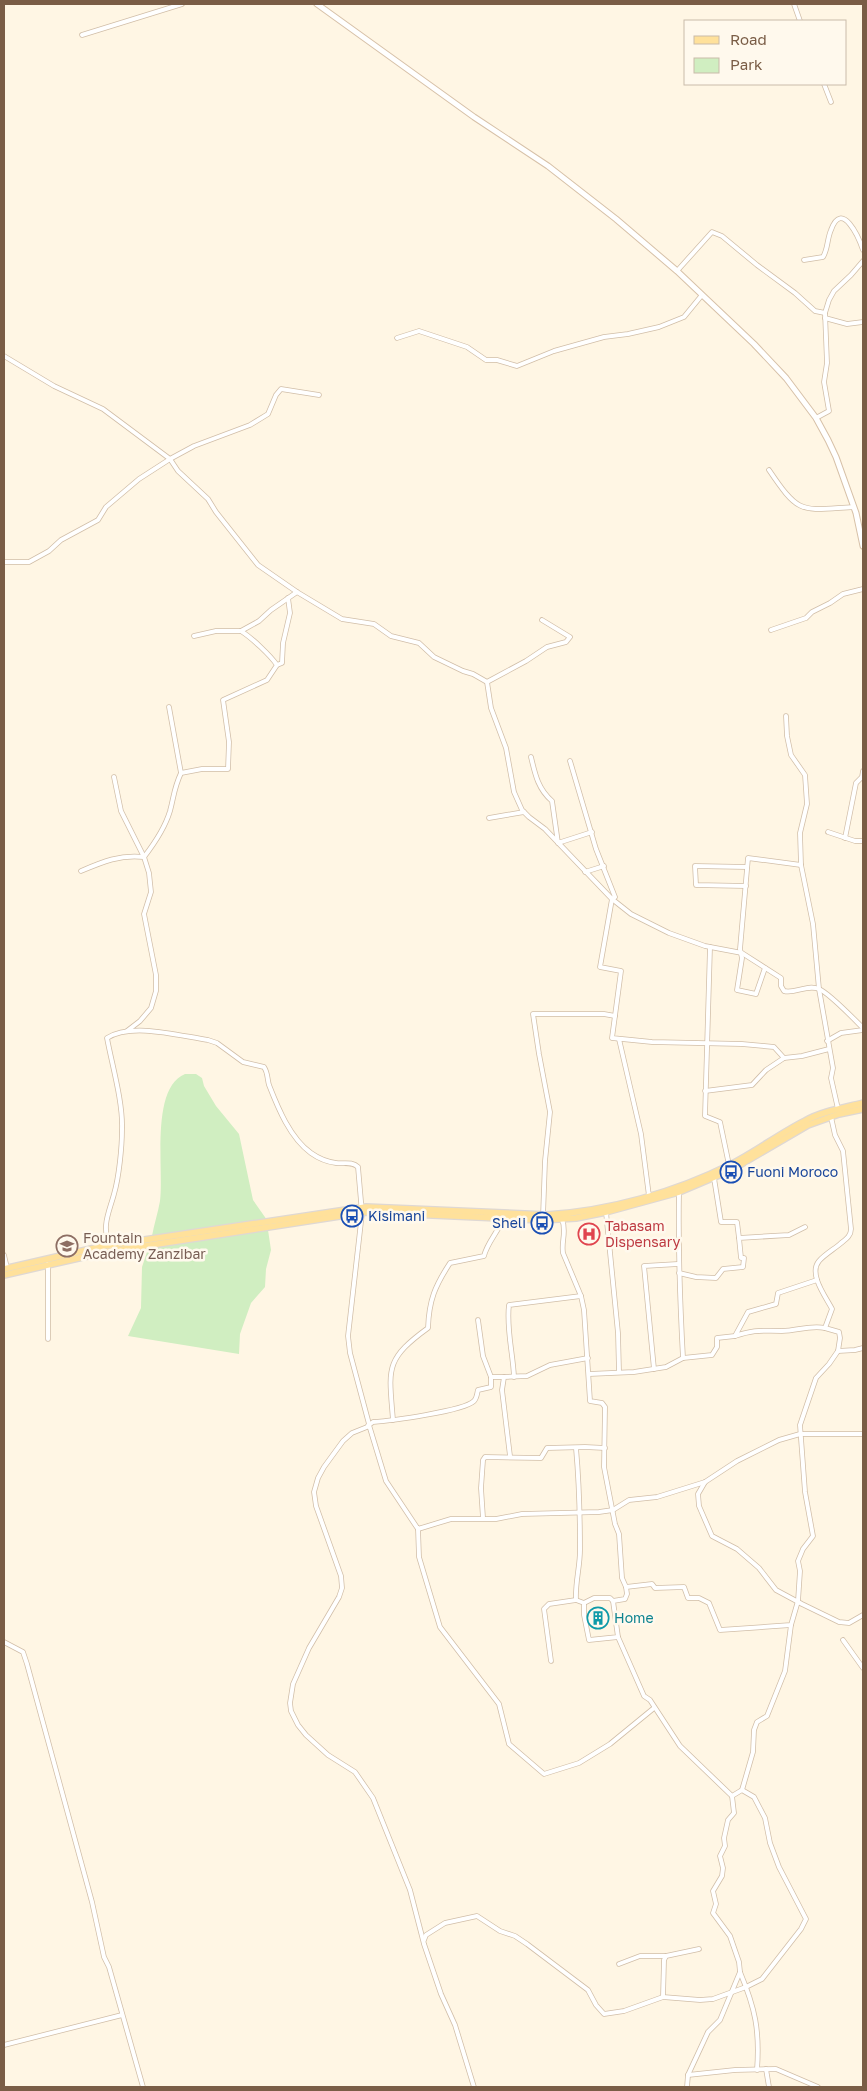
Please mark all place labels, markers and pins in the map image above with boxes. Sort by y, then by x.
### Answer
bus stop icon: Fuoni Moroco [719,1160,743,1184]
place label: Fuoni Moroco [747,1163,838,1180]
bus stop icon: Kisimani [340,1204,364,1228]
place label: Kisimani [368,1207,425,1224]
bus stop icon: Sheli [530,1211,554,1235]
place label: Sheli [492,1214,526,1231]
place label: Tabasam Dispensary [605,1217,681,1250]
hospital icon: Tabasam Dispensary [577,1222,601,1246]
place label: Fountain Academy Zanzibar [83,1229,206,1262]
school or university icon: Fountain Academy Zanzibar [55,1234,79,1258]
building icon: Home [586,1606,610,1630]
place label: Home [614,1609,654,1626]

